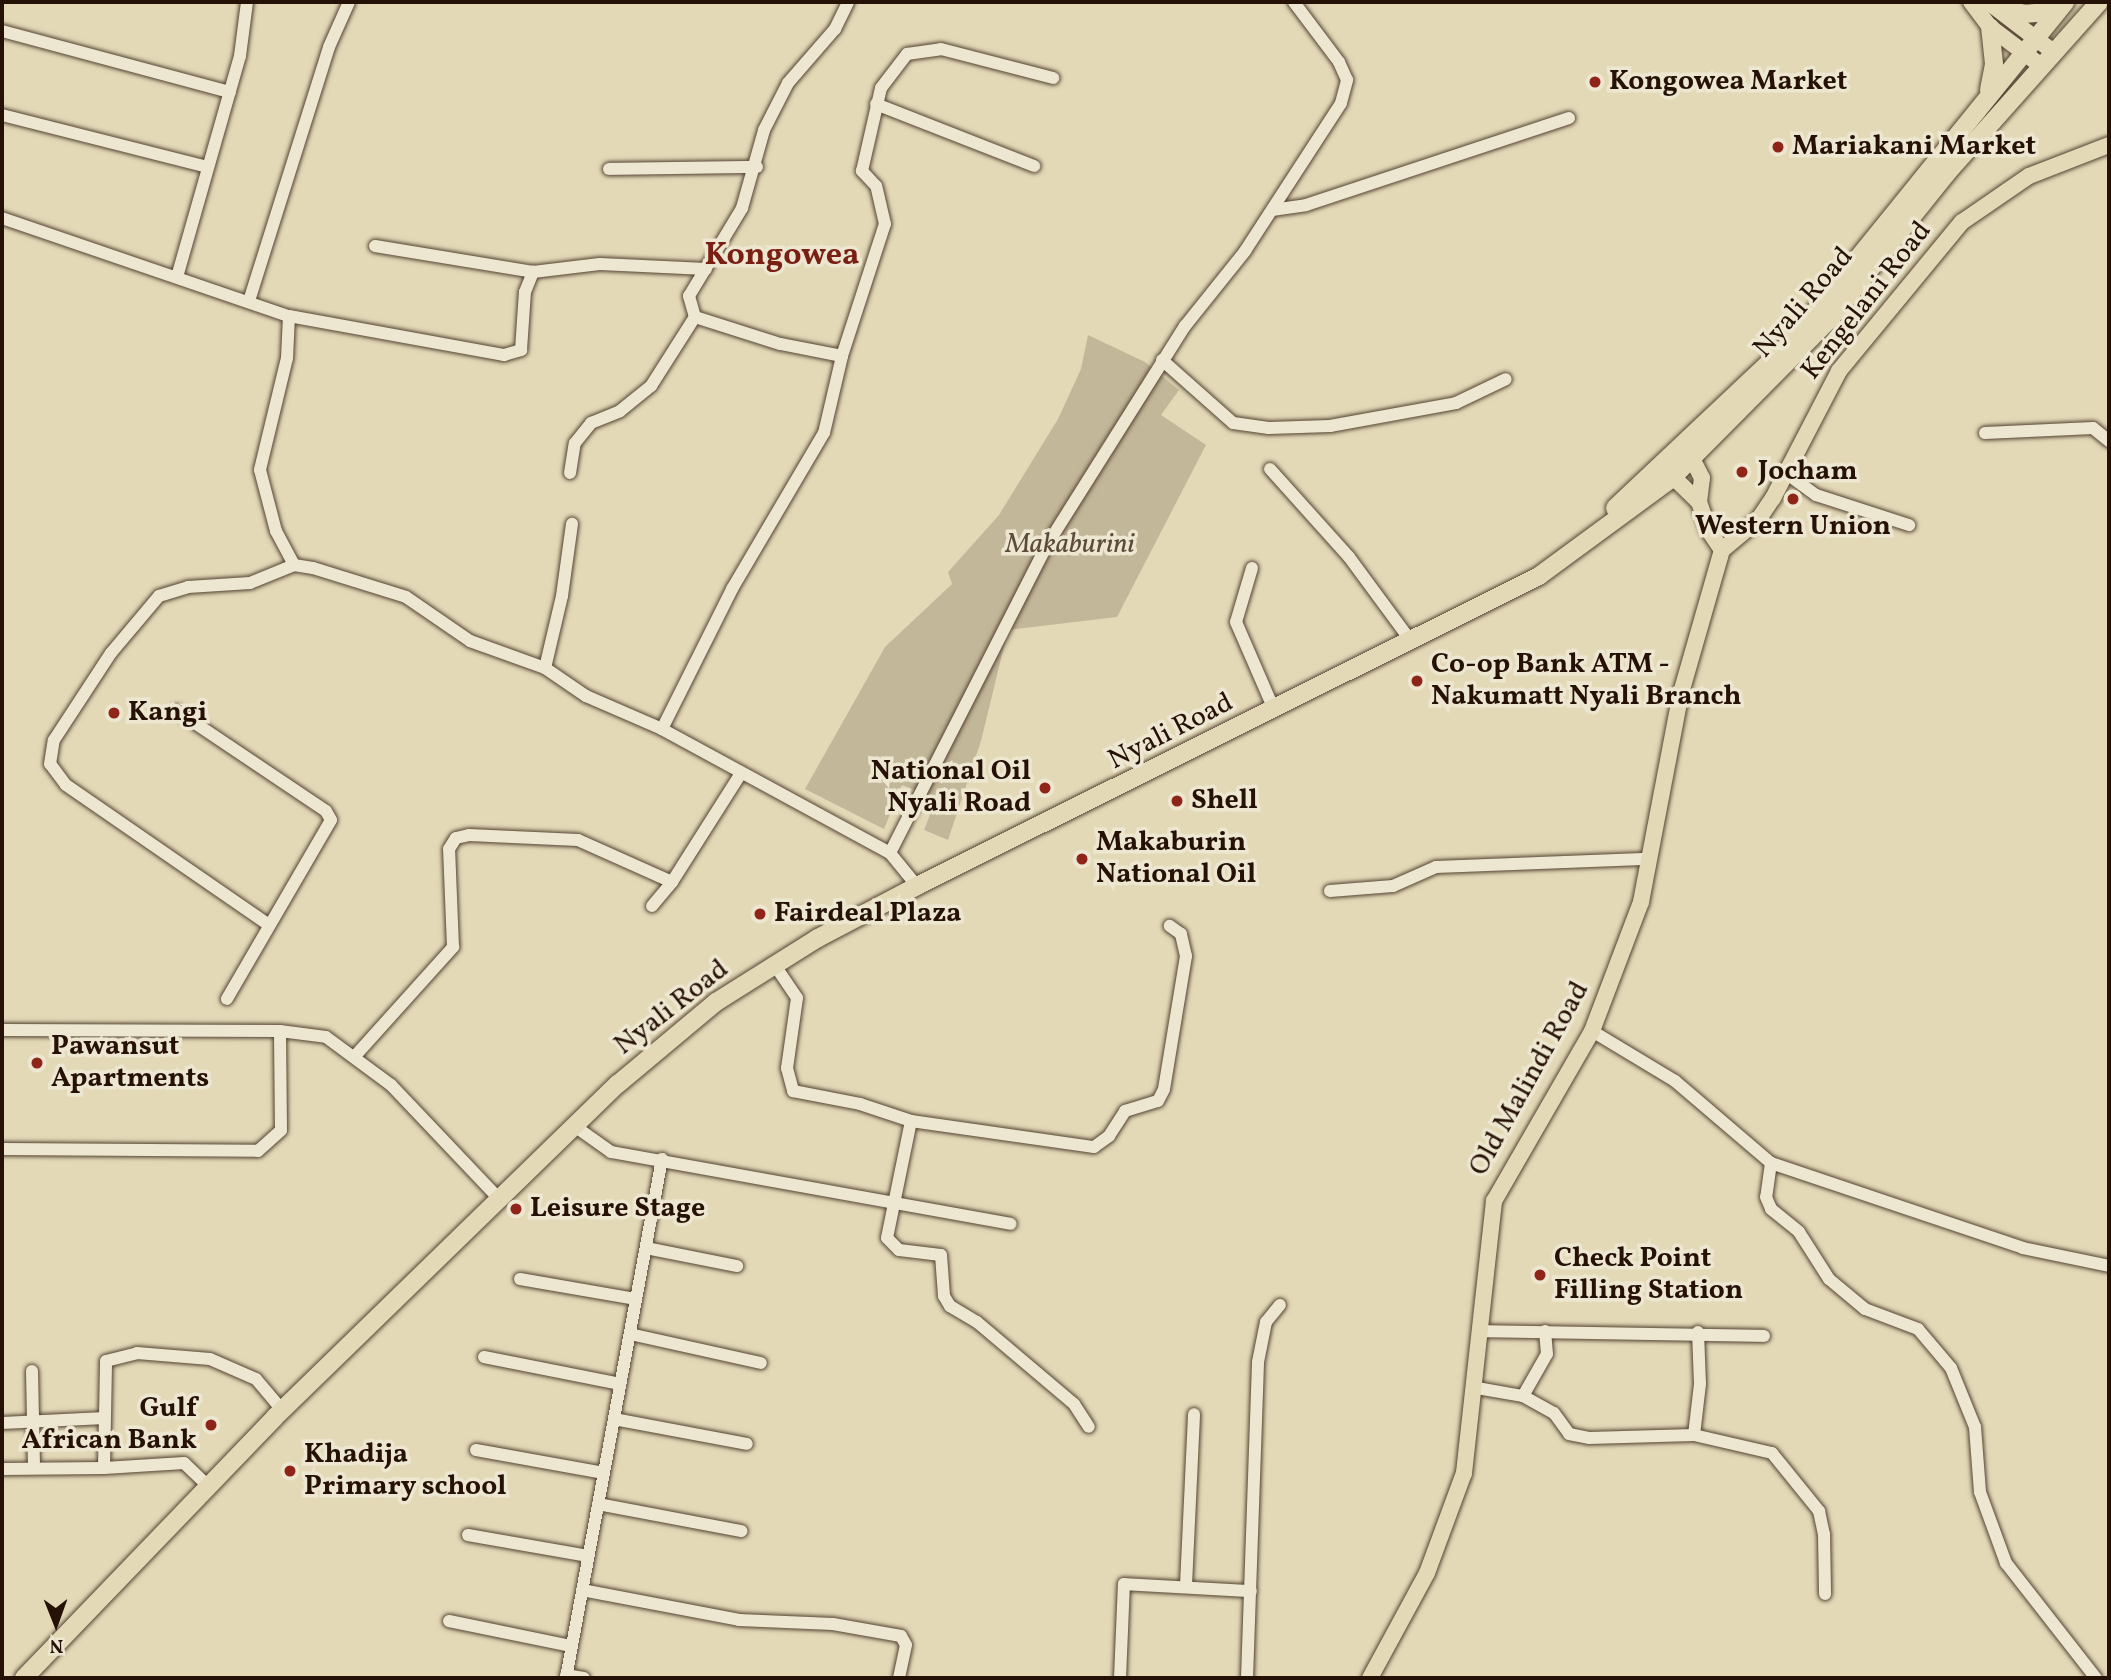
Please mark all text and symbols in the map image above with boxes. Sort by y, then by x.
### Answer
place label: Kongowea Market [1609,65,1847,99]
marker: Kongowea Market [1587,74,1603,90]
place label: Mariakani Market [1792,130,2036,164]
marker: Mariakani Market [1770,139,1786,155]
street label: Kengelani Road [1795,215,1939,387]
district label: Kongowea [704,237,860,275]
street label: Nyali Road [1747,241,1861,365]
place label: Jocham [1758,455,1857,489]
marker: Jocham [1732,462,1752,482]
marker: Western Union [1785,491,1801,507]
place label: Western Union [1695,510,1891,544]
park label: Makaburini [1005,528,1135,562]
place label: Co-op Bank ATM - Nakumatt Nyali Branch [1431,648,1742,714]
marker: Co-op Bank ATM - Nakumatt Nyali Branch [1409,673,1425,689]
street label: Nyali Road [1103,686,1239,778]
place label: Kangi [128,696,207,730]
marker: Kangi [106,705,122,721]
place label: National Oil Nyali Road [871,755,1031,821]
marker: National Oil Nyali Road [1037,780,1053,796]
place label: Shell [1191,784,1258,818]
marker: Shell [1169,793,1185,809]
place label: Makaburin National Oil [1096,826,1256,892]
marker: Makaburin National Oil [1074,851,1090,867]
place label: Fairdeal Plaza [774,897,961,931]
marker: Fairdeal Plaza [752,906,768,922]
street label: Nyali Road [608,953,736,1063]
street label: Old Malindi Road [1463,976,1597,1182]
place label: Pawansut Apartments [51,1030,209,1096]
marker: Pawansut Apartments [29,1055,45,1071]
place label: Leisure Stage [530,1192,705,1226]
marker: Leisure Stage [508,1201,524,1217]
place label: Check Point Filling Station [1554,1242,1743,1308]
marker: Check Point Filling Station [1532,1267,1548,1283]
place label: Gulf African Bank [21,1392,197,1458]
marker: Gulf African Bank [203,1417,219,1433]
place label: Khadija Primary school [304,1438,507,1504]
marker: Khadija Primary school [282,1463,298,1479]
north arrow [21,1589,91,1659]
text: N [49,1632,63,1658]

